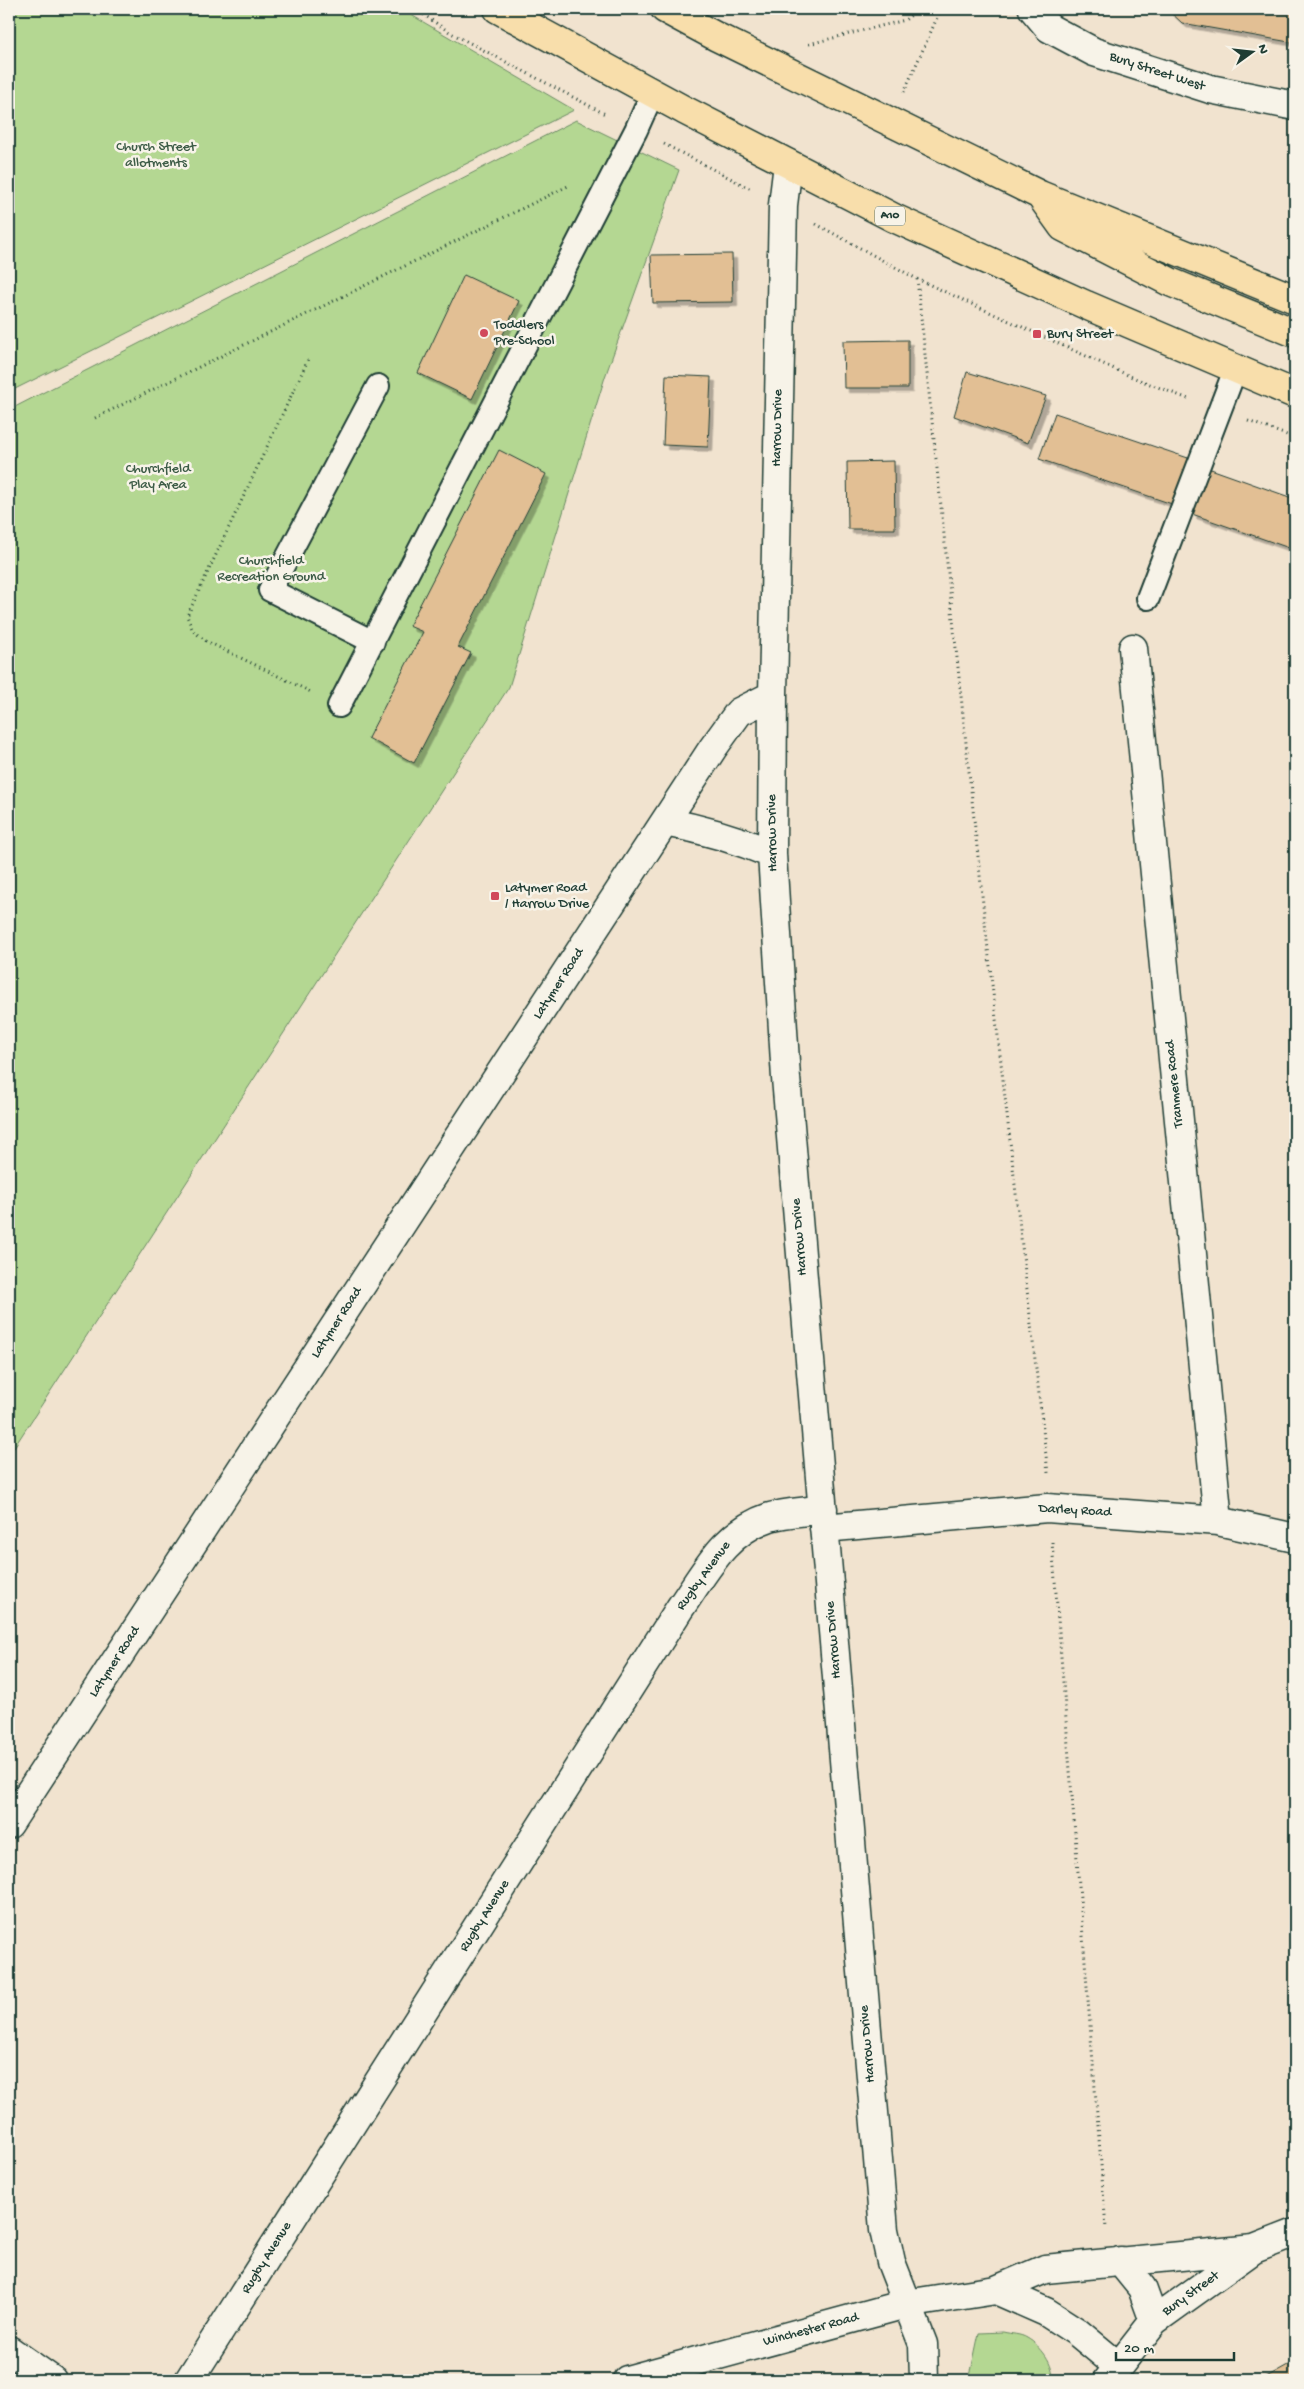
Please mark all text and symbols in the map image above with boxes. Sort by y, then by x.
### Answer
north arrow [1226,28,1276,78]
text: N [1253,43,1272,56]
street label: Bury Street West [1106,48,1208,96]
park label: Church Street allotments [116,139,197,172]
road number: A10 [875,207,905,226]
place label: Toddlers Pre-School [493,317,555,350]
place label: Bury Street [1046,326,1115,343]
marker: Toddlers Pre-School [478,327,490,339]
marker: Bury Street [1031,328,1043,340]
street label: Harrow Drive [769,388,787,467]
park label: Churchfield Play Area [126,461,192,494]
park label: Churchfield Recreation Ground [217,553,327,586]
street label: Harrow Drive [764,793,782,872]
place label: Latymer Road / Harrow Drive [505,880,590,913]
marker: Latymer Road / Harrow Drive [489,890,501,902]
street label: Latymer Road [530,944,589,1023]
street label: Tranmere Road [1162,1038,1188,1130]
street label: Harrow Drive [788,1197,812,1276]
street label: Latymer Road [308,1283,367,1362]
street label: Darley Road [1037,1501,1114,1521]
street label: Rugby Avenue [673,1537,735,1614]
street label: Harrow Drive [822,1600,846,1679]
street label: Latymer Road [86,1622,145,1701]
street label: Rugby Avenue [456,1876,514,1955]
street label: Harrow Drive [856,2004,880,2083]
street label: Rugby Avenue [238,2218,296,2297]
street label: Bury Street [1158,2267,1224,2321]
street label: Winchester Road [761,2309,862,2351]
scale bar [1116,2329,1234,2361]
text: 20 m [1124,2340,1154,2358]

